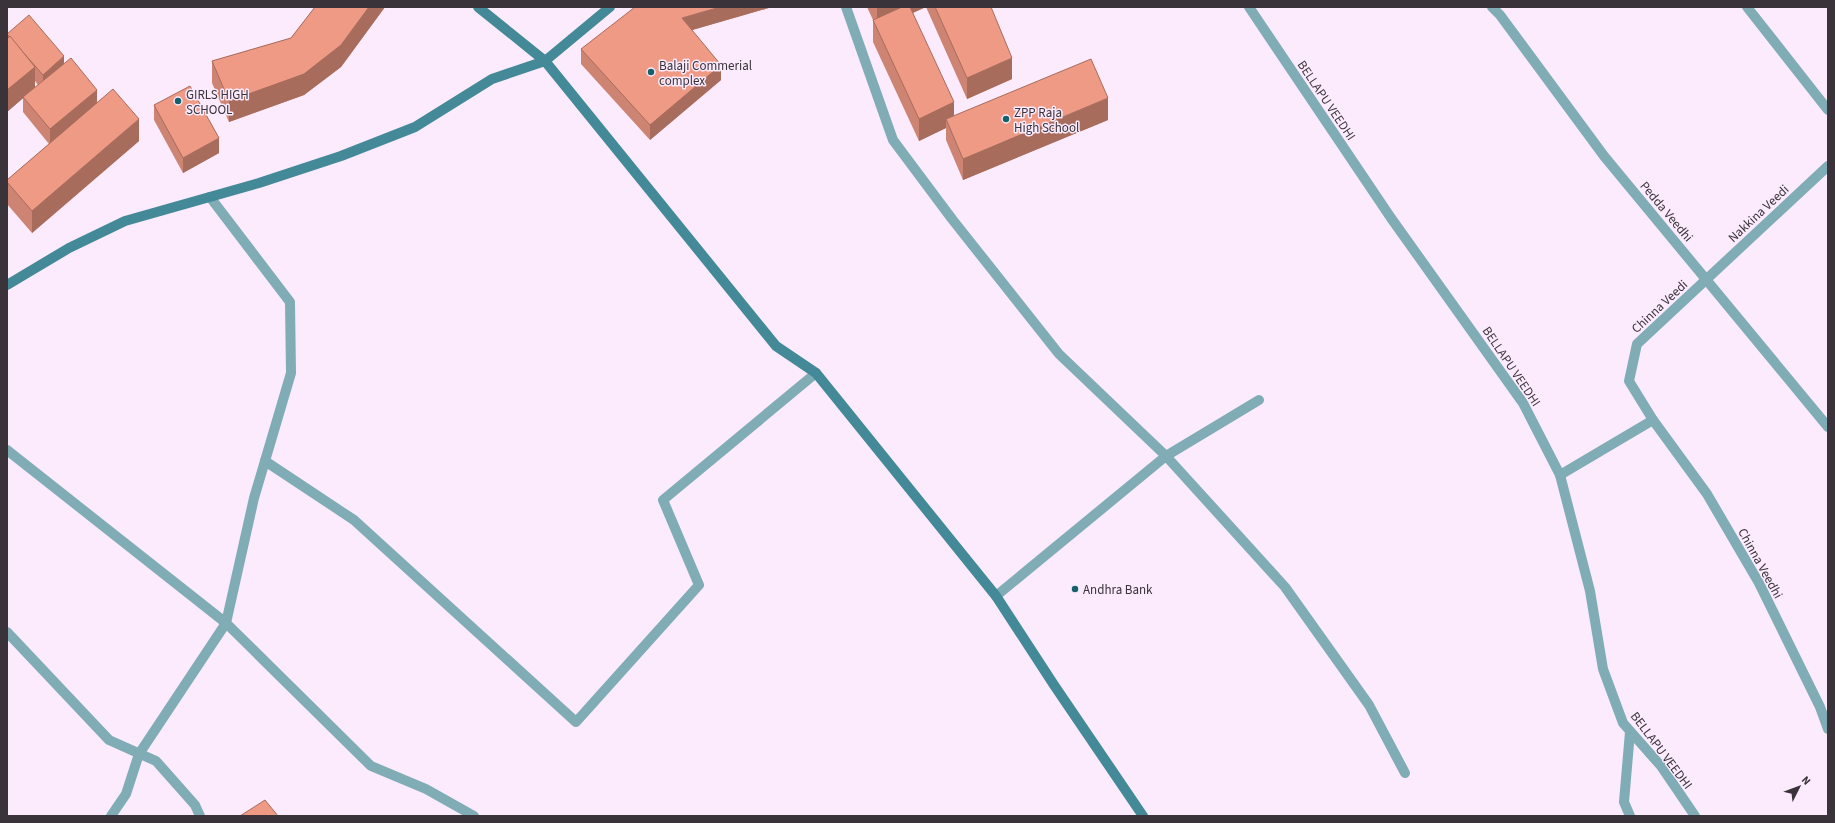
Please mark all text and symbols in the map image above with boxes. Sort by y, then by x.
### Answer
place label: Balaji Commerial complex [659,57,752,90]
street label: BELLAPU VEEDHI [1293,57,1360,144]
marker: Balaji Commerial complex [646,67,656,77]
place label: GIRLS HIGH SCHOOL [186,86,249,119]
marker: GIRLS HIGH SCHOOL [173,96,183,106]
place label: ZPP Raja High School [1014,104,1079,137]
marker: ZPP Raja High School [1001,114,1011,124]
street label: Pedda Veedhi [1636,178,1697,246]
street label: Nakkina Veedi [1724,181,1793,247]
street label: Chinna Veedi [1628,276,1692,337]
street label: BELLAPU VEEDHI [1478,323,1545,410]
street label: Chinna Veedhi [1733,525,1787,602]
place label: Andhra Bank [1083,581,1153,599]
marker: Andhra Bank [1070,584,1080,594]
street label: BELLAPU VEEDHI [1626,708,1696,793]
north arrow [1779,767,1819,807]
text: N [1798,773,1814,788]

